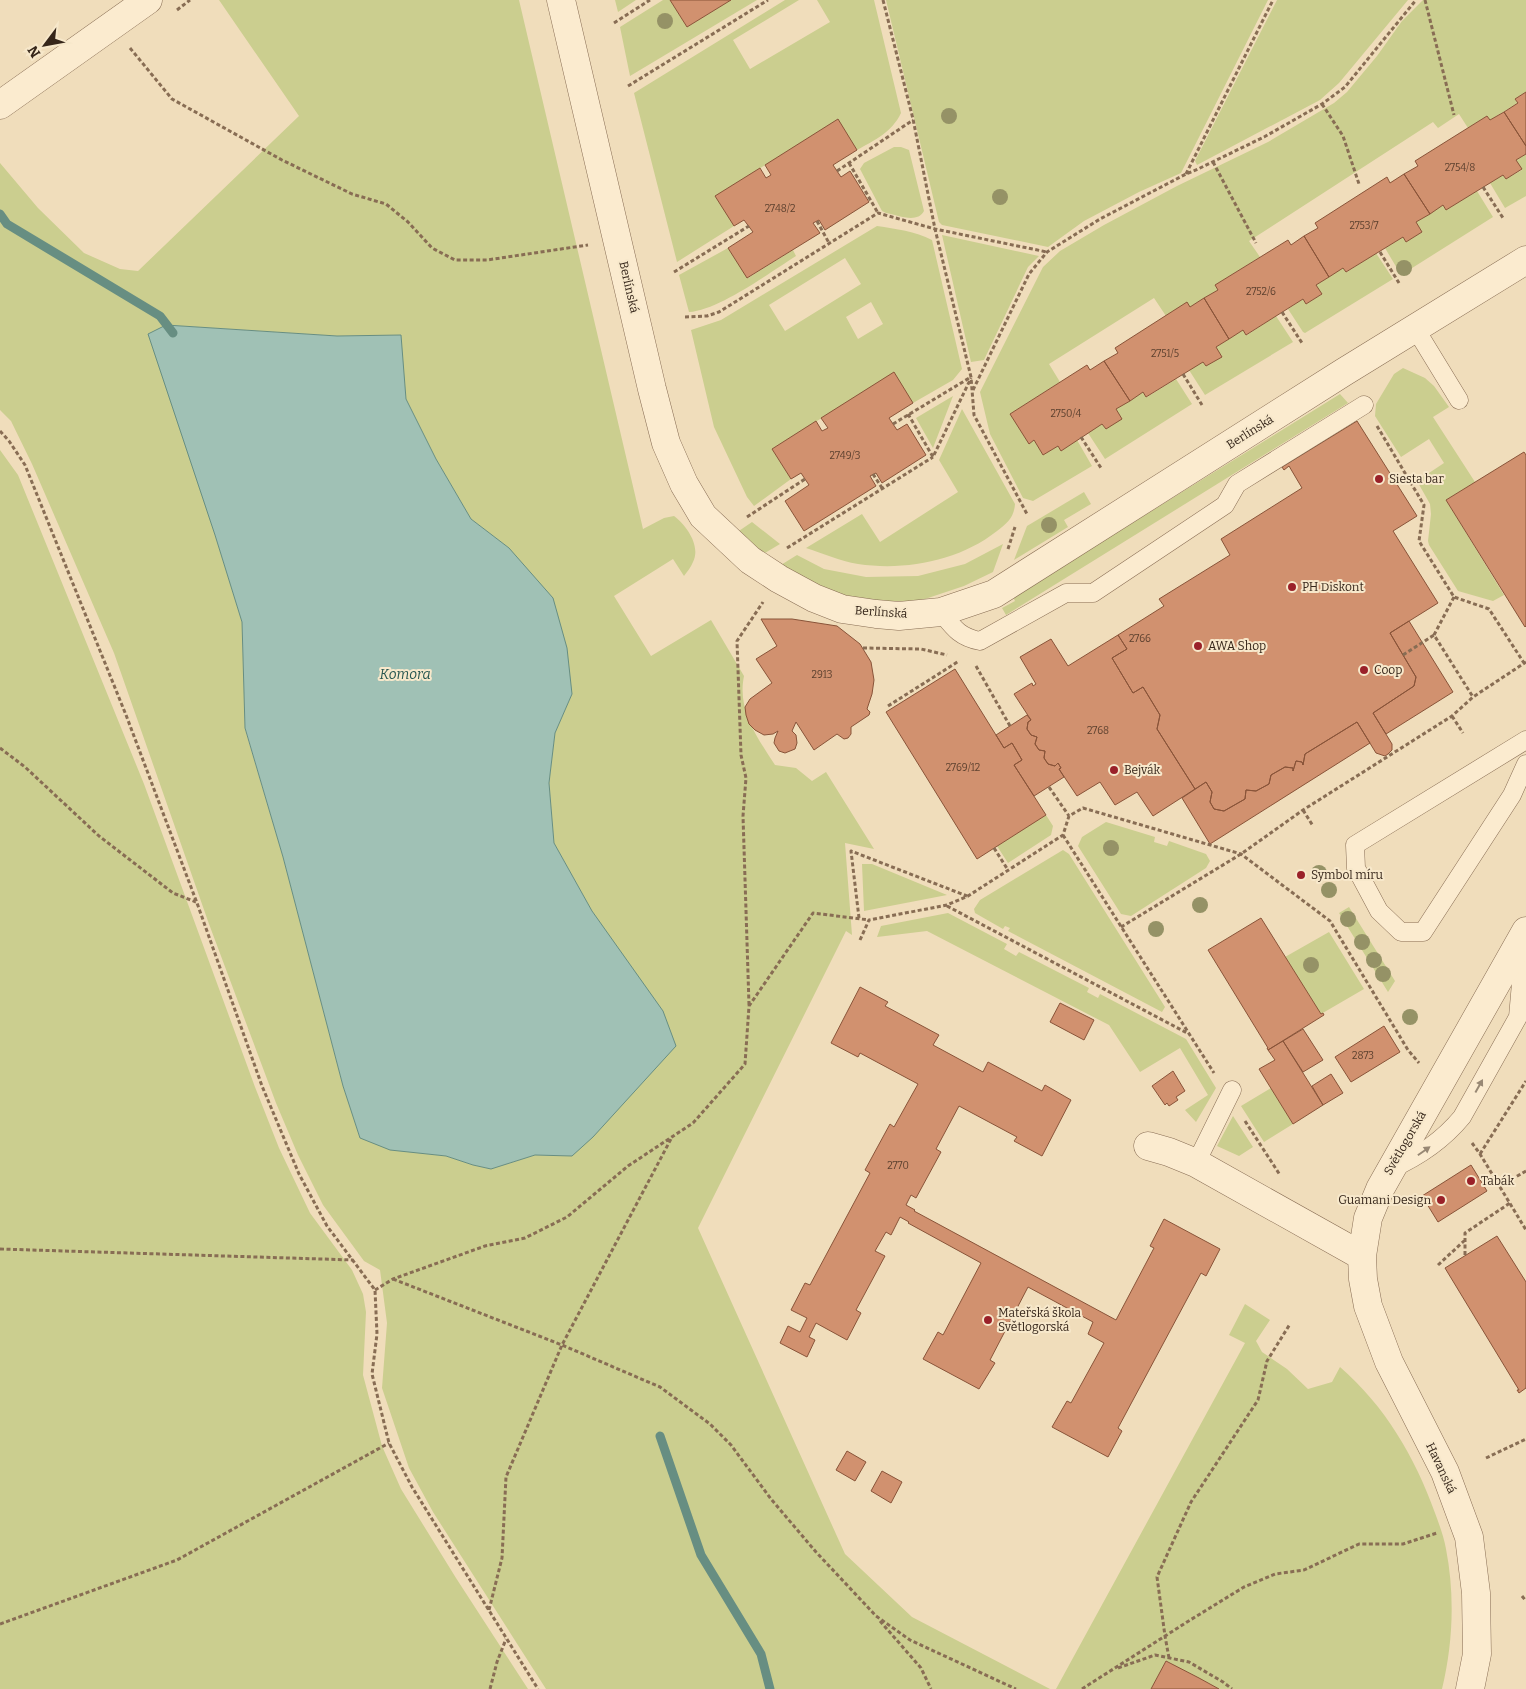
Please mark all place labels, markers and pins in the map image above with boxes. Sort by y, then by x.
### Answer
place label: Siesta bar [1389,472,1444,486]
marker: Siesta bar [1373,473,1385,485]
place label: PH Diskont [1302,580,1364,594]
marker: PH Diskont [1286,581,1298,593]
place label: AWA Shop [1208,639,1266,653]
marker: AWA Shop [1192,640,1204,652]
place label: Coop [1374,663,1402,677]
marker: Coop [1358,664,1370,676]
place label: Bejvák [1124,763,1161,777]
marker: Bejvák [1108,764,1120,776]
place label: Symbol míru [1311,868,1383,882]
marker: Symbol míru [1295,869,1307,881]
place label: Tabák [1481,1174,1514,1188]
marker: Tabák [1465,1175,1477,1187]
place label: Guamani Design [1338,1193,1431,1207]
marker: Guamani Design [1435,1194,1447,1206]
place label: Mateřská škola Světlogorská [998,1306,1082,1334]
marker: Mateřská škola Světlogorská [982,1314,994,1326]

